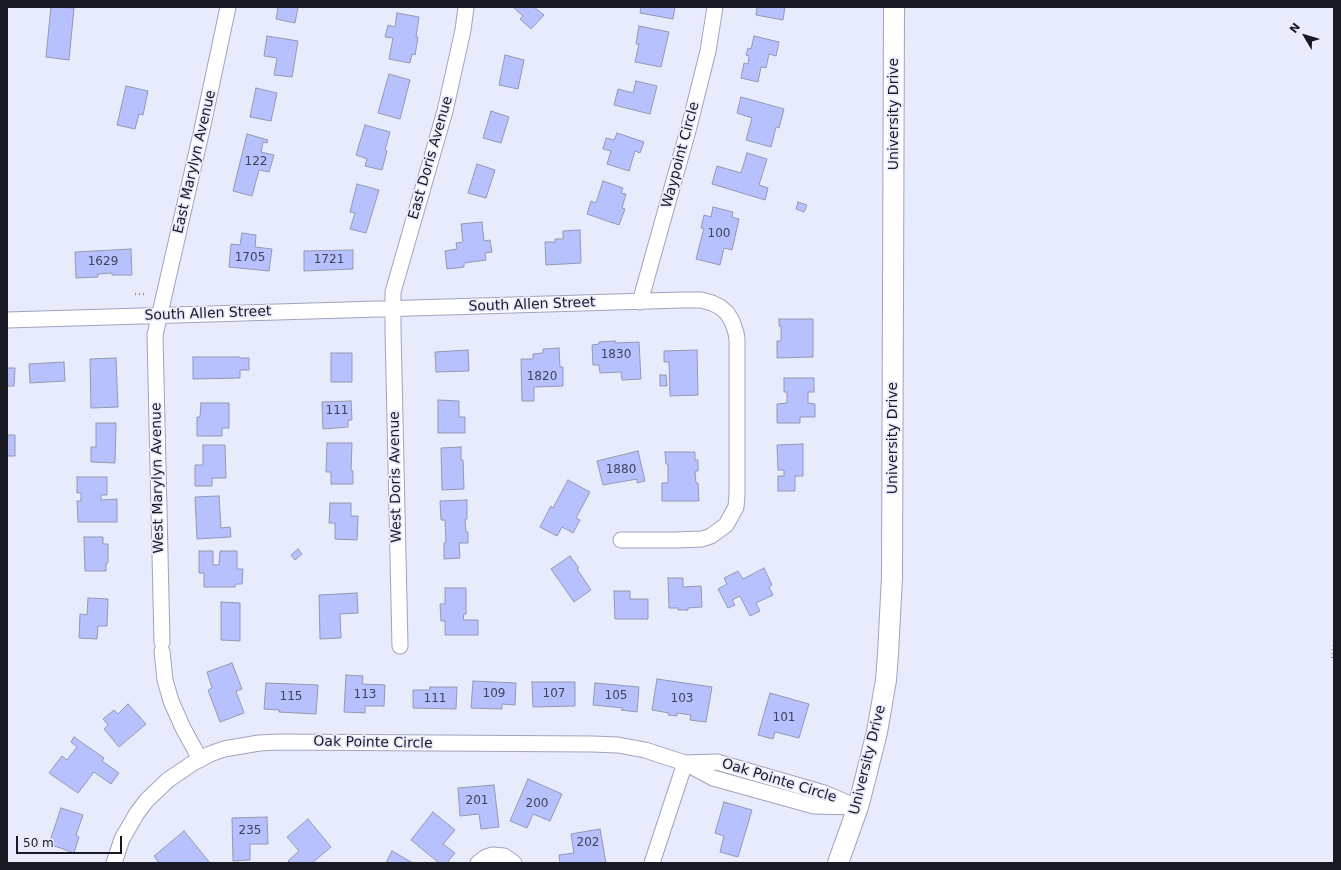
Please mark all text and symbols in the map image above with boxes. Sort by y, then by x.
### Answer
north arrow [1285,16,1325,56]
text: N [1287,21,1303,36]
street label: University Drive [886,58,902,170]
street label: East Marylyn Avenue [170,89,220,235]
street label: East Doris Avenue [405,94,457,222]
street label: Waypoint Circle [659,100,703,210]
house number: 122 [245,155,267,169]
house number: 100 [708,227,730,241]
house number: 1705 [235,251,265,265]
house number: 1721 [314,253,344,267]
house number: 1629 [88,255,118,269]
street label: South Allen Street [468,294,596,316]
street label: South Allen Street [144,303,272,325]
house number: 1830 [601,348,631,362]
house number: 1820 [527,370,557,384]
street label: University Drive [885,382,901,494]
street label: West Marylyn Avenue [148,402,168,554]
house number: 111 [326,404,348,418]
street label: West Doris Avenue [386,411,406,543]
house number: 1880 [606,463,636,477]
house number: 109 [483,687,505,701]
house number: 107 [543,687,565,701]
house number: 113 [354,688,376,702]
house number: 105 [605,689,627,703]
house number: 115 [280,690,302,704]
house number: 111 [424,692,446,706]
house number: 103 [671,692,693,706]
street label: University Drive [846,703,890,817]
house number: 101 [773,711,795,725]
street label: Oak Pointe Circle [313,734,433,752]
street label: Oak Pointe Circle [720,756,838,806]
house number: 201 [466,794,488,808]
house number: 200 [526,797,548,811]
house number: 235 [239,824,261,838]
scale bar [18,828,124,854]
text: 50 m [23,836,54,850]
house number: 202 [577,836,599,850]

